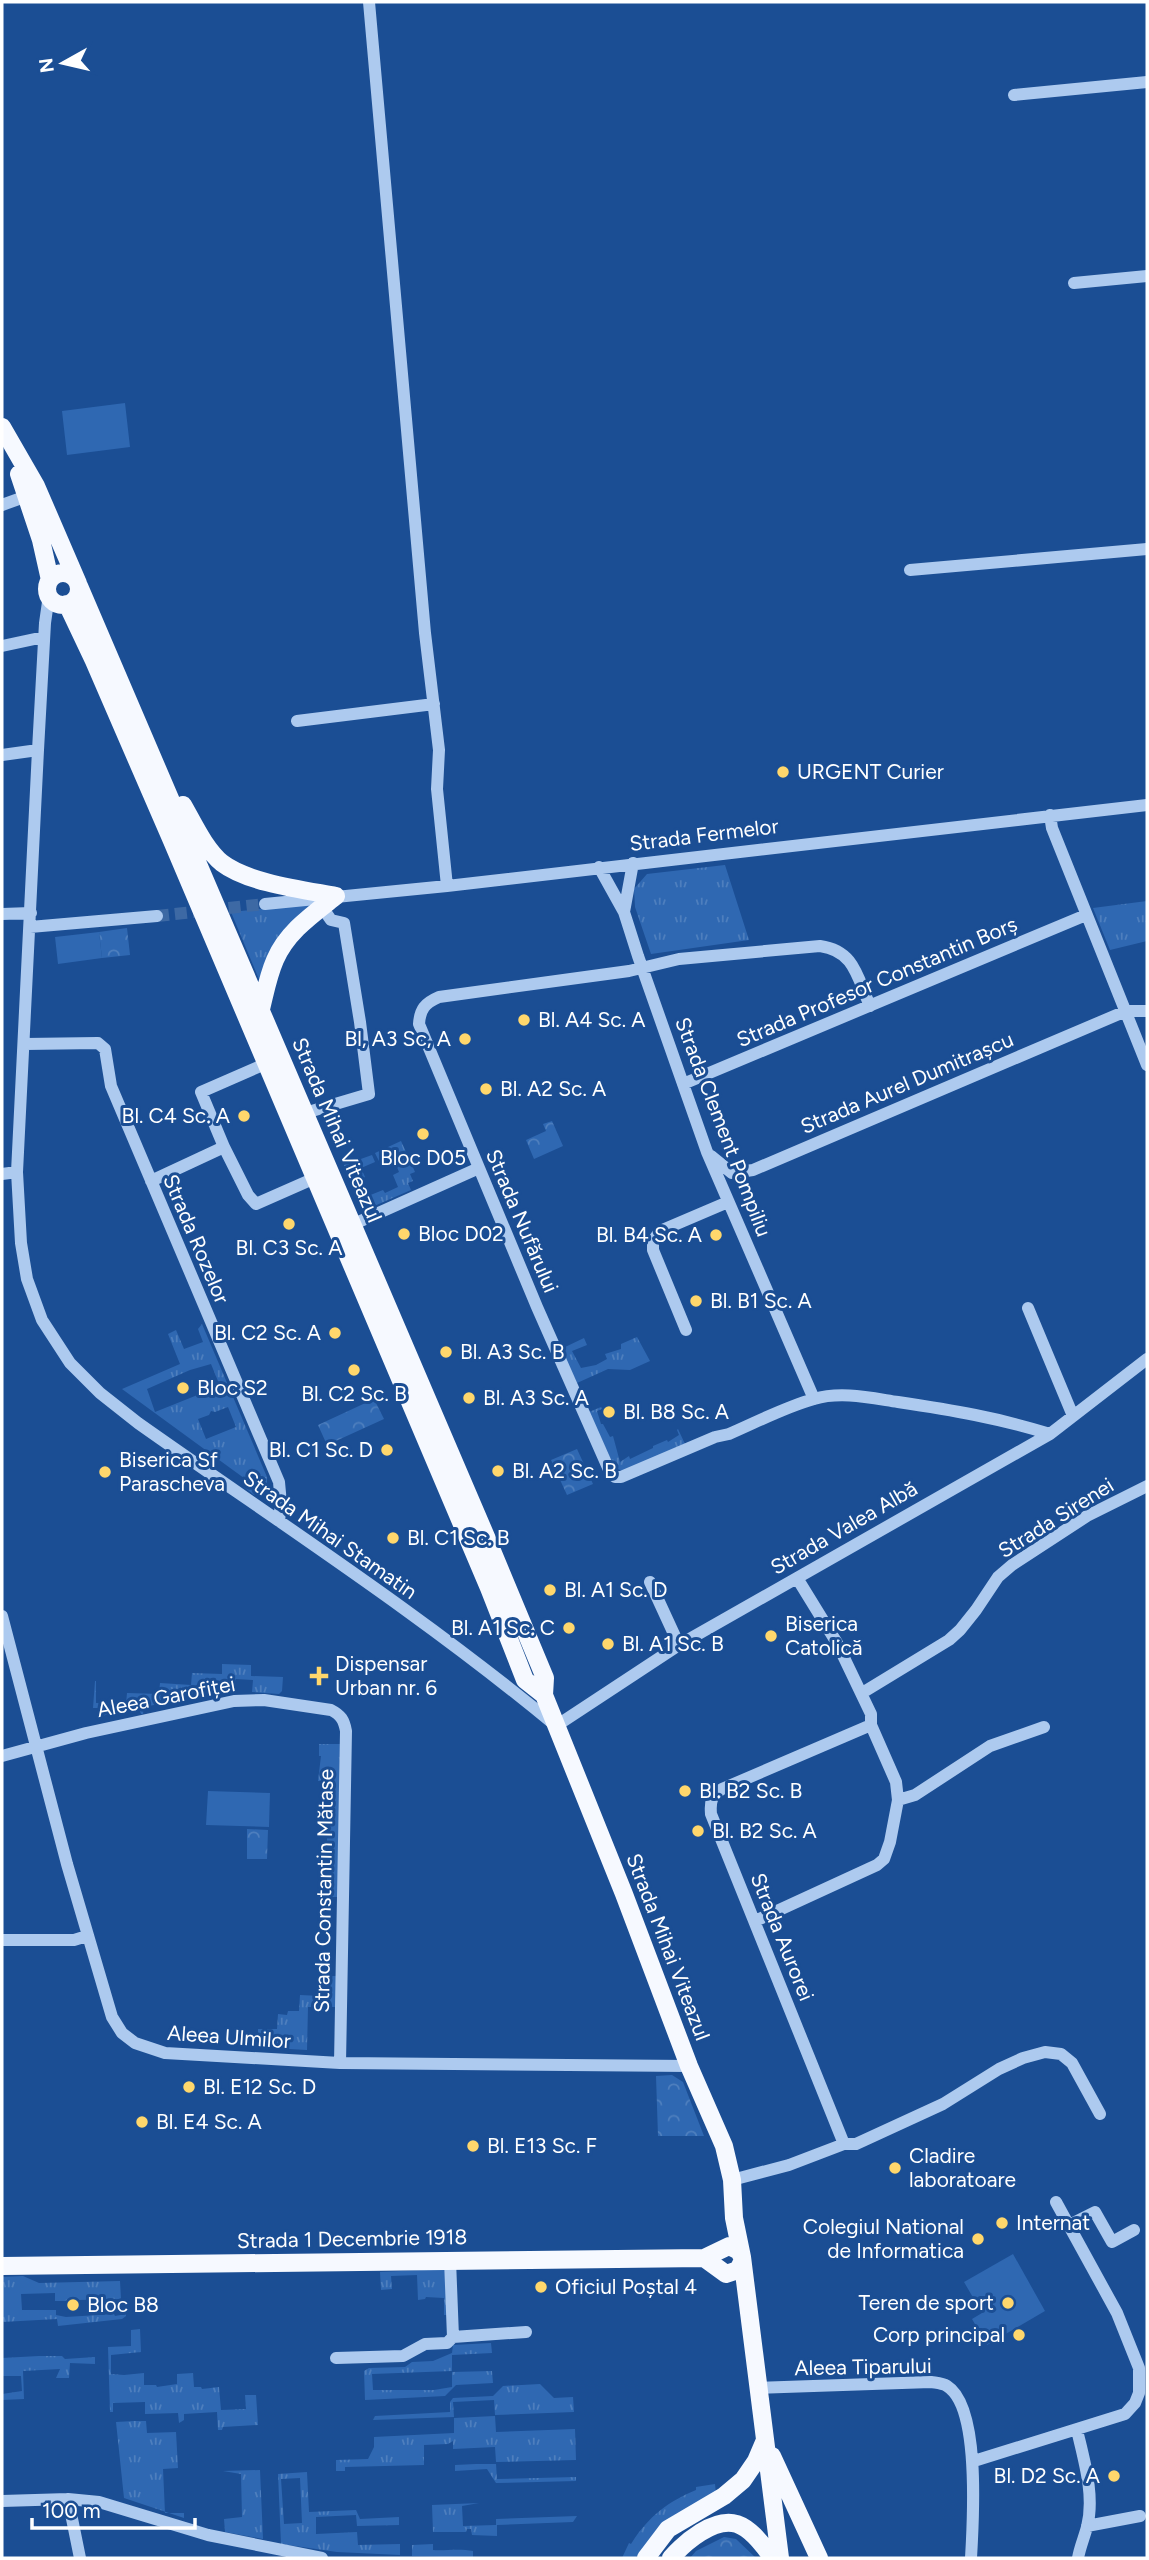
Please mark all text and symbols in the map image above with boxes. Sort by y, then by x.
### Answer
north arrow [28,28,98,98]
text: N [34,56,59,74]
place label: URGENT Curier [797,759,944,784]
marker: URGENT Curier [775,764,791,780]
street label: Strada Fermelor [628,813,780,856]
street label: Strada Profesor Constantin Borș [733,911,1021,1052]
place label: Bl. A4 Sc. A [538,1007,645,1032]
marker: Bl. A4 Sc. A [516,1012,532,1028]
street label: Strada Clement Pompiliu [670,1014,777,1240]
place label: Bl, A3 Sc, A [344,1026,451,1051]
street label: Strada Aurel Dumitrașcu [797,1026,1017,1139]
marker: Bl, A3 Sc, A [457,1031,473,1047]
street label: Strada Mihai Viteazul [287,1034,388,1226]
place label: Bl. A2 Sc. A [500,1076,606,1101]
marker: Bl. A2 Sc. A [478,1081,494,1097]
place label: Bl. C4 Sc. A [122,1103,230,1128]
marker: Bl. C4 Sc. A [236,1108,252,1124]
marker: Bloc D05 [415,1126,431,1142]
place label: Bloc D05 [380,1145,466,1170]
street label: Strada Nufărului [481,1145,564,1296]
street label: Strada Rozelor [158,1170,235,1307]
marker: Bl. C3 Sc. A [281,1216,297,1232]
place label: Bloc D02 [418,1221,504,1246]
place label: Bl. B4 Sc. A [596,1222,702,1247]
marker: Bloc D02 [396,1226,412,1242]
marker: Bl. B4 Sc. A [708,1227,724,1243]
place label: Bl. C3 Sc. A [236,1235,342,1260]
place label: Bl. B1 Sc. A [710,1288,812,1313]
marker: Bl. B1 Sc. A [688,1293,704,1309]
place label: Bl. C2 Sc. A [214,1320,321,1345]
marker: Bl. C2 Sc. A [327,1325,343,1341]
place label: Bl. A3 Sc. B [460,1339,564,1364]
marker: Bl. A3 Sc. B [438,1344,454,1360]
marker: Bl. C2 Sc. B [346,1362,362,1378]
place label: Bloc S2 [197,1375,268,1400]
marker: Bloc S2 [175,1380,191,1396]
place label: Bl. C2 Sc. B [301,1381,407,1406]
place label: Bl. A3 Sc. A [483,1385,589,1410]
marker: Bl. A3 Sc. A [461,1390,477,1406]
place label: Bl. B8 Sc. A [623,1399,729,1424]
marker: Bl. B8 Sc. A [601,1404,617,1420]
place label: Bl. C1 Sc. D [269,1437,373,1462]
marker: Bl. C1 Sc. D [379,1442,395,1458]
place label: Biserica Sf Parascheva [119,1447,225,1496]
place label: Bl. A2 Sc. B [512,1458,617,1483]
marker: Bl. A2 Sc. B [490,1463,506,1479]
marker: Biserica Sf Parascheva [97,1464,113,1480]
street label: Strada Mihai Stamatin [239,1465,422,1604]
street label: Strada Sirenei [993,1472,1118,1563]
street label: Strada Valea Albă [766,1475,921,1580]
place label: Bl. C1 Sc. B [407,1525,510,1550]
marker: Bl. C1 Sc. B [385,1530,401,1546]
place label: Bl. A1 Sc. D [564,1577,667,1602]
marker: Bl. A1 Sc. D [542,1582,558,1598]
place label: Biserica Catolică [785,1611,862,1660]
place label: Bl. A1 Sc. C [451,1615,555,1640]
marker: Bl. A1 Sc. C [561,1620,577,1636]
marker: Biserica Catolică [763,1628,779,1644]
place label: Bl. A1 Sc. B [622,1631,724,1656]
marker: Bl. A1 Sc. B [600,1636,616,1652]
place label: Dispensar Urban nr. 6 [335,1651,437,1700]
marker: Dispensar Urban nr. 6 [309,1666,329,1686]
street label: Aleea Garofiței [95,1671,237,1722]
street label: Strada Constantin Mătase [309,1769,338,2013]
place label: Bl. B2 Sc. B [699,1778,802,1803]
marker: Bl. B2 Sc. B [677,1783,693,1799]
place label: Bl. B2 Sc. A [712,1818,817,1843]
marker: Bl. B2 Sc. A [690,1823,706,1839]
street label: Strada Mihai Viteazul [621,1850,716,2044]
street label: Strada Aurorei [745,1869,819,2004]
street label: Aleea Ulmilor [166,2020,292,2053]
place label: Bl. E12 Sc. D [203,2074,316,2099]
marker: Bl. E12 Sc. D [181,2079,197,2095]
place label: Bl. E4 Sc. A [156,2109,262,2134]
marker: Bl. E4 Sc. A [134,2114,150,2130]
place label: Bl. E13 Sc. F [487,2133,597,2158]
marker: Bl. E13 Sc. F [465,2138,481,2154]
place label: Cladire laboratoare [909,2143,1016,2192]
marker: Cladire laboratoare [887,2160,903,2176]
place label: Internat [1016,2210,1090,2235]
place label: Colegiul National de Informatica [803,2214,964,2263]
marker: Internat [994,2215,1010,2231]
street label: Strada 1 Decembrie 1918 [237,2224,467,2253]
marker: Colegiul National de Informatica [970,2231,986,2247]
place label: Oficiul Poștal 4 [555,2274,697,2299]
marker: Oficiul Poștal 4 [533,2279,549,2295]
place label: Teren de sport [858,2290,994,2315]
place label: Bloc B8 [87,2292,159,2317]
marker: Teren de sport [1000,2295,1016,2311]
marker: Bloc B8 [65,2297,81,2313]
place label: Corp principal [873,2322,1005,2347]
marker: Corp principal [1011,2327,1027,2343]
street label: Aleea Tiparului [794,2353,932,2380]
place label: Bl. D2 Sc. A [994,2463,1100,2488]
marker: Bl. D2 Sc. A [1106,2468,1122,2484]
scale bar [32,2486,194,2530]
text: 100 m [42,2498,101,2523]

